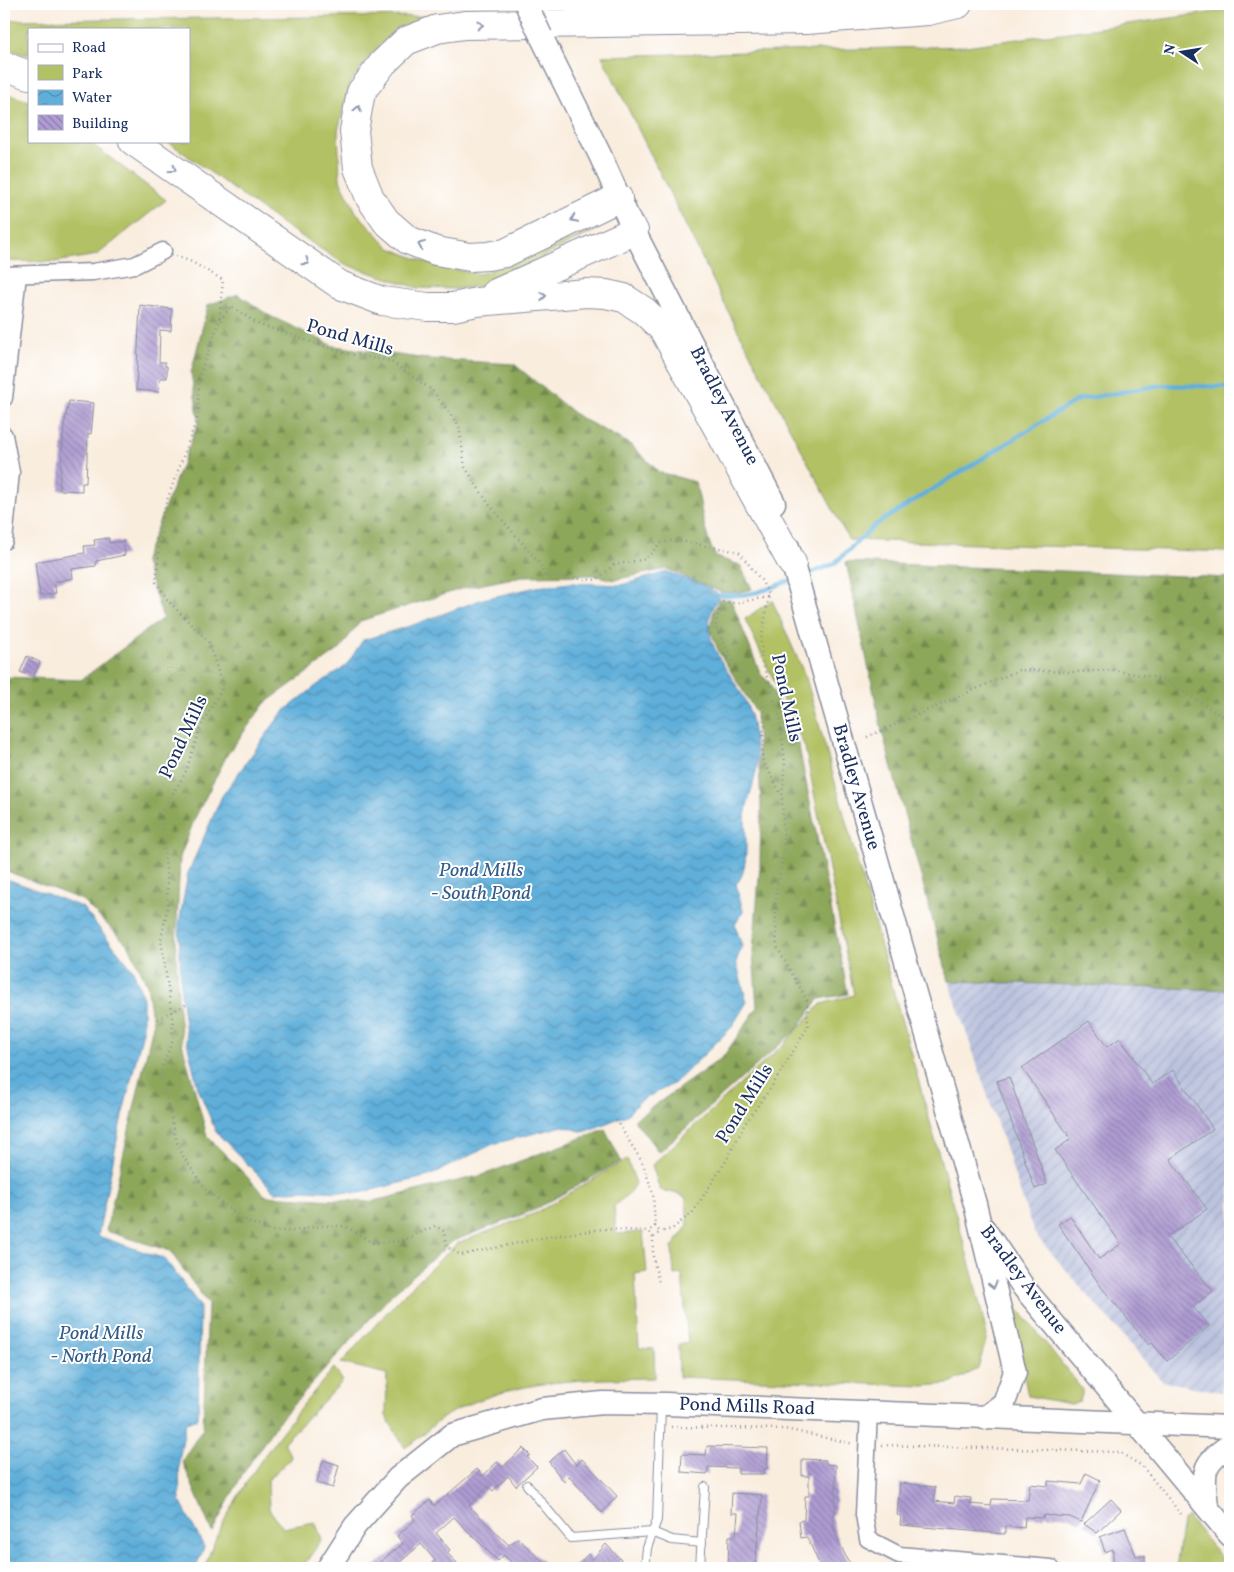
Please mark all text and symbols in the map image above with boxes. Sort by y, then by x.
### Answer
one-way arrow [476,19,484,30]
legend [28,28,190,142]
north arrow [1156,28,1206,78]
text: Road [72,38,106,59]
text: N [1160,43,1181,57]
text: Park [72,64,103,85]
text: Water [72,88,112,109]
one-way arrow [352,105,362,114]
text: Building [72,114,129,135]
one-way arrow [167,163,177,172]
one-way arrow [570,213,579,223]
one-way arrow [417,241,426,251]
one-way arrow [301,256,310,265]
one-way arrow [539,291,547,302]
street label: Pond Mills [303,313,397,363]
street label: Bradley Avenue [683,342,765,470]
street label: Pond Mills [764,652,808,744]
street label: Pond Mills [153,691,215,783]
street label: Bradley Avenue [826,721,886,853]
water label: Pond Mills - South Pond [431,857,531,908]
street label: Pond Mills [710,1059,780,1149]
street label: Bradley Avenue [973,1220,1073,1340]
one-way arrow [987,1280,998,1289]
water label: Pond Mills - North Pond [50,1320,152,1371]
street label: Pond Mills Road [678,1392,816,1422]

